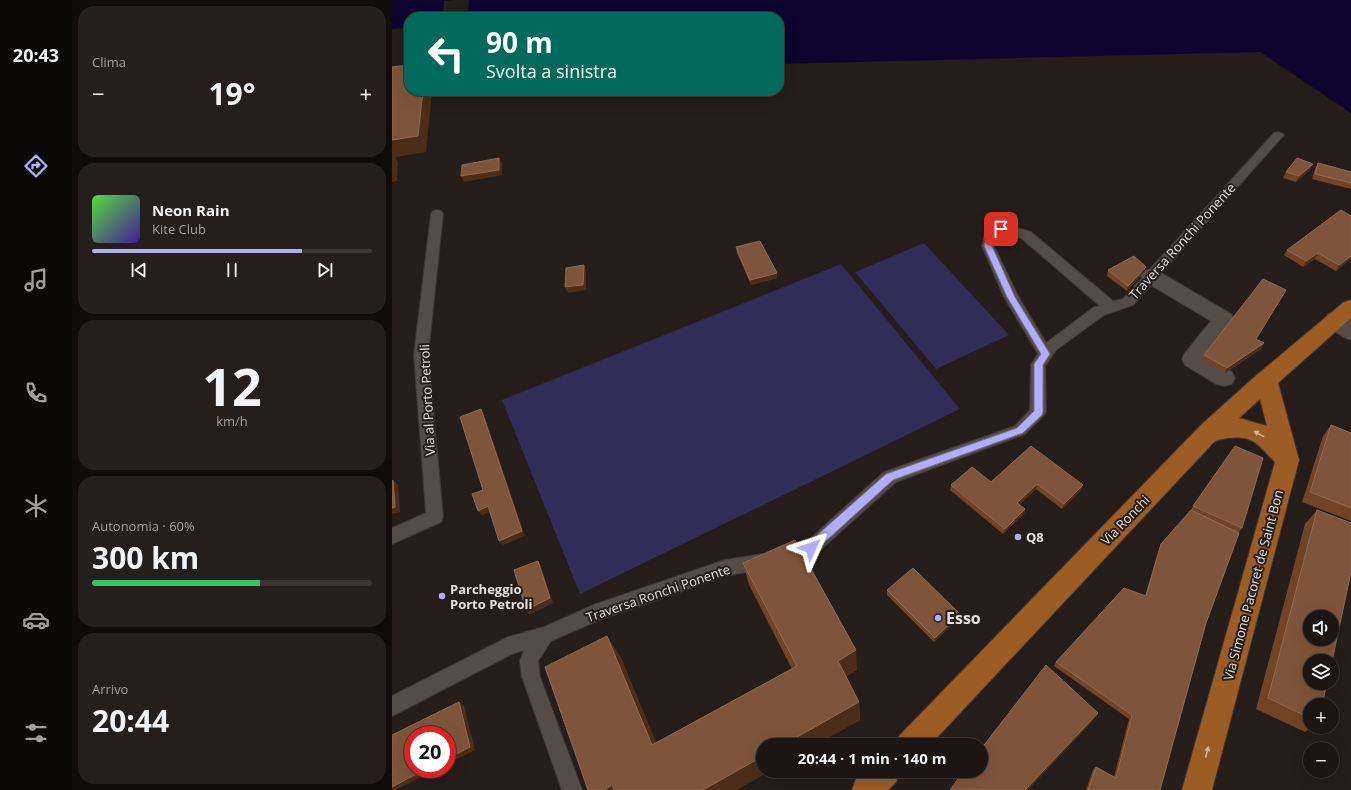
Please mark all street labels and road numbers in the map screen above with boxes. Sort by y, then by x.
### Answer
street label: Traversa Ronchi Ponente [1125,179,1239,303]
street label: Via al Porto Petroli [415,344,439,456]
street label: Via Simone Pacoret de Saint Bon [1219,488,1287,682]
street label: Via Ronchi [1097,491,1153,549]
street label: Traversa Ronchi Ponente [584,560,732,626]

